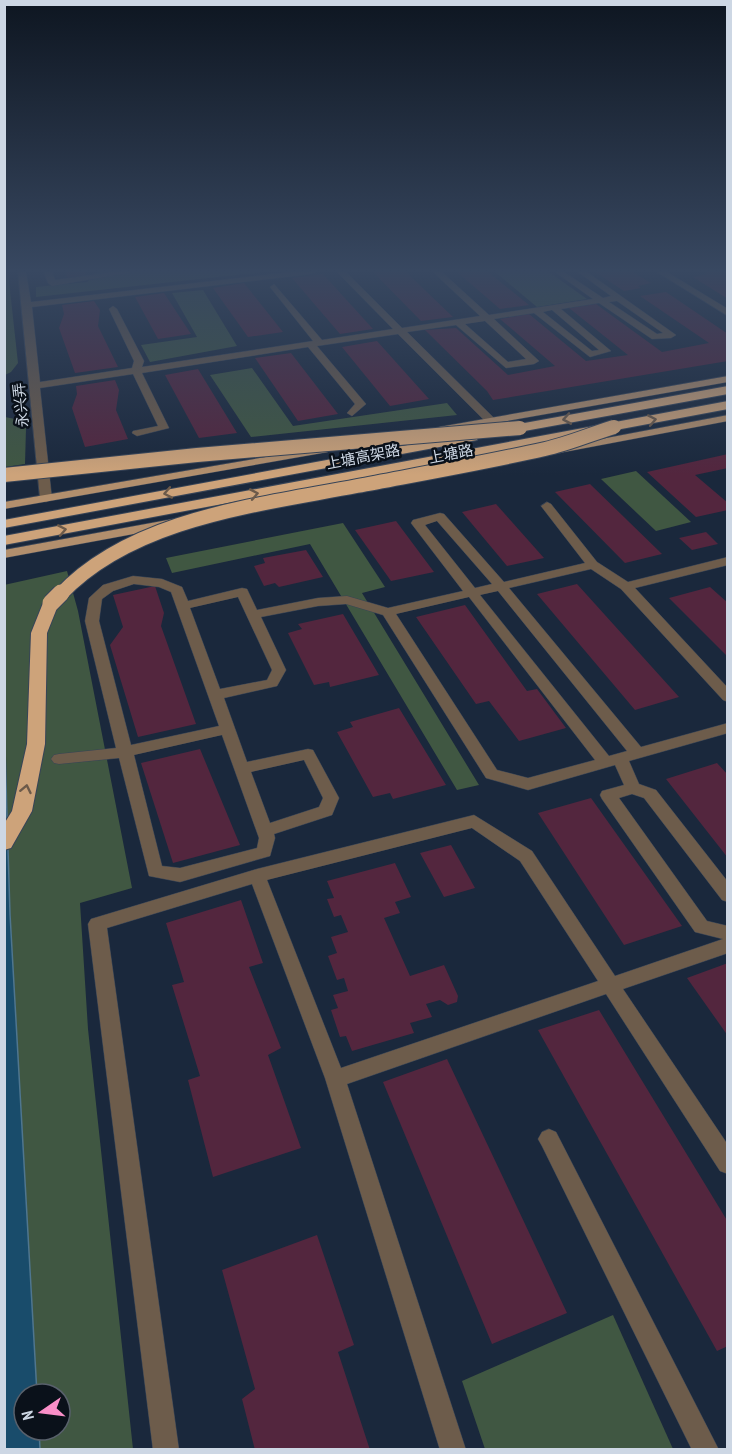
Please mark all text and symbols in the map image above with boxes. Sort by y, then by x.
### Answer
street label: 永兴弄 [9,382,32,428]
one-way arrow [562,412,572,425]
one-way arrow [647,414,657,427]
street label: 上塘高架路 [324,440,402,473]
street label: 上塘路 [427,440,475,467]
one-way arrow [164,486,174,499]
one-way arrow [248,488,258,501]
one-way arrow [57,524,67,537]
one-way arrow [19,784,32,794]
north arrow [12,1382,72,1442]
text: N [17,1409,38,1422]

